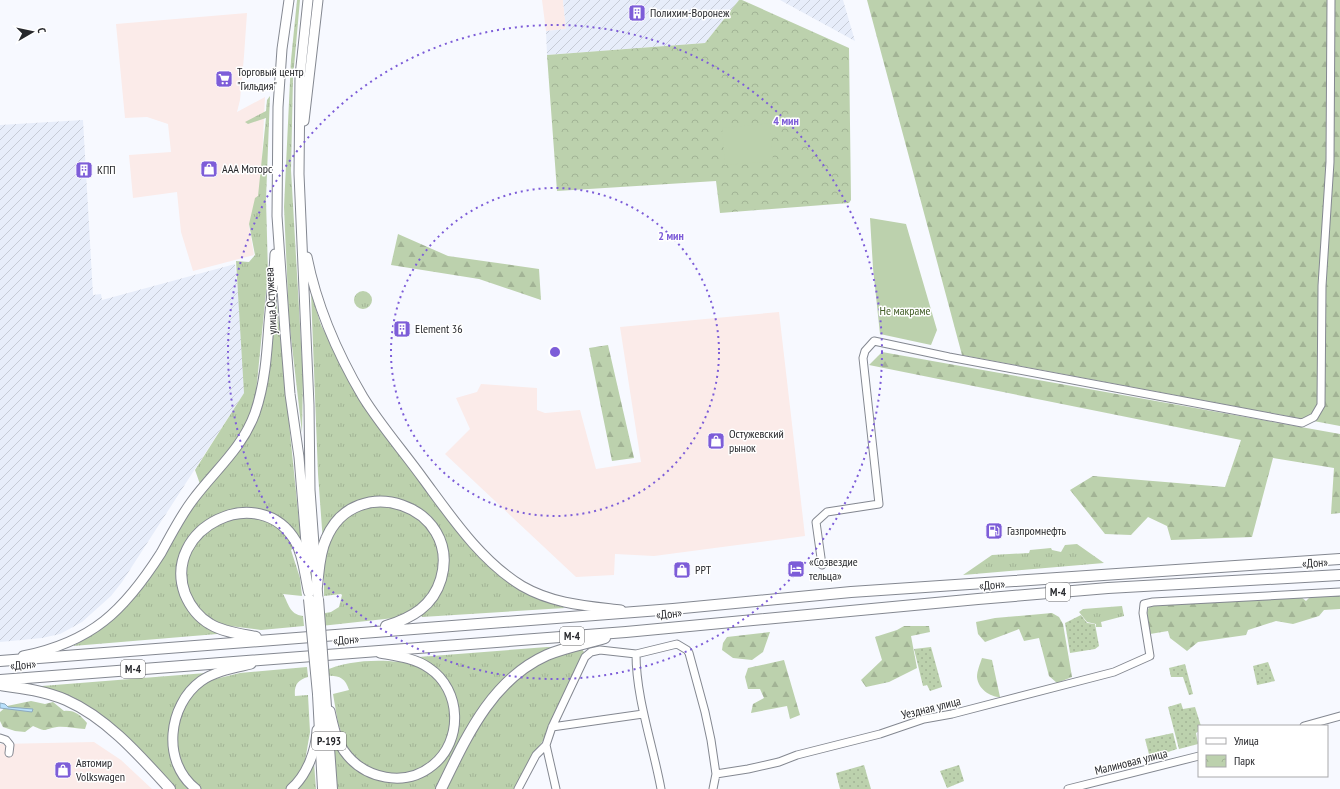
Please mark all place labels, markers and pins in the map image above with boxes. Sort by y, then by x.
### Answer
building icon: Полихим-Воронеж [627,3,647,23]
place label: Полихим-Воронеж [650,5,730,20]
place label: Торговый центр "Гильдия" [237,64,304,93]
supermarket icon: Торговый центр "Гильдия" [214,69,234,89]
shop icon: ААА Моторс [199,159,219,179]
building icon: КПП [74,160,94,180]
place label: ААА Моторс [222,161,273,176]
place label: КПП [97,162,116,177]
building icon: Element 36 [392,319,412,339]
place label: Element 36 [415,321,463,336]
centre of rings [548,345,562,359]
place label: Остужевский рынок [729,426,784,455]
shop icon: Остужевский рынок [706,431,726,451]
fuel station icon: Газпромнефть [984,521,1004,541]
place label: Газпромнефть [1007,523,1066,538]
place label: «Созвездие тельца» [809,554,858,583]
hotel icon: «Созвездие тельца» [786,559,806,579]
shop icon: РРТ [672,560,692,580]
place label: РРТ [695,562,712,577]
place label: Автомир Volkswagen [75,755,125,784]
shop icon: Автомир Volkswagen [53,760,73,780]

